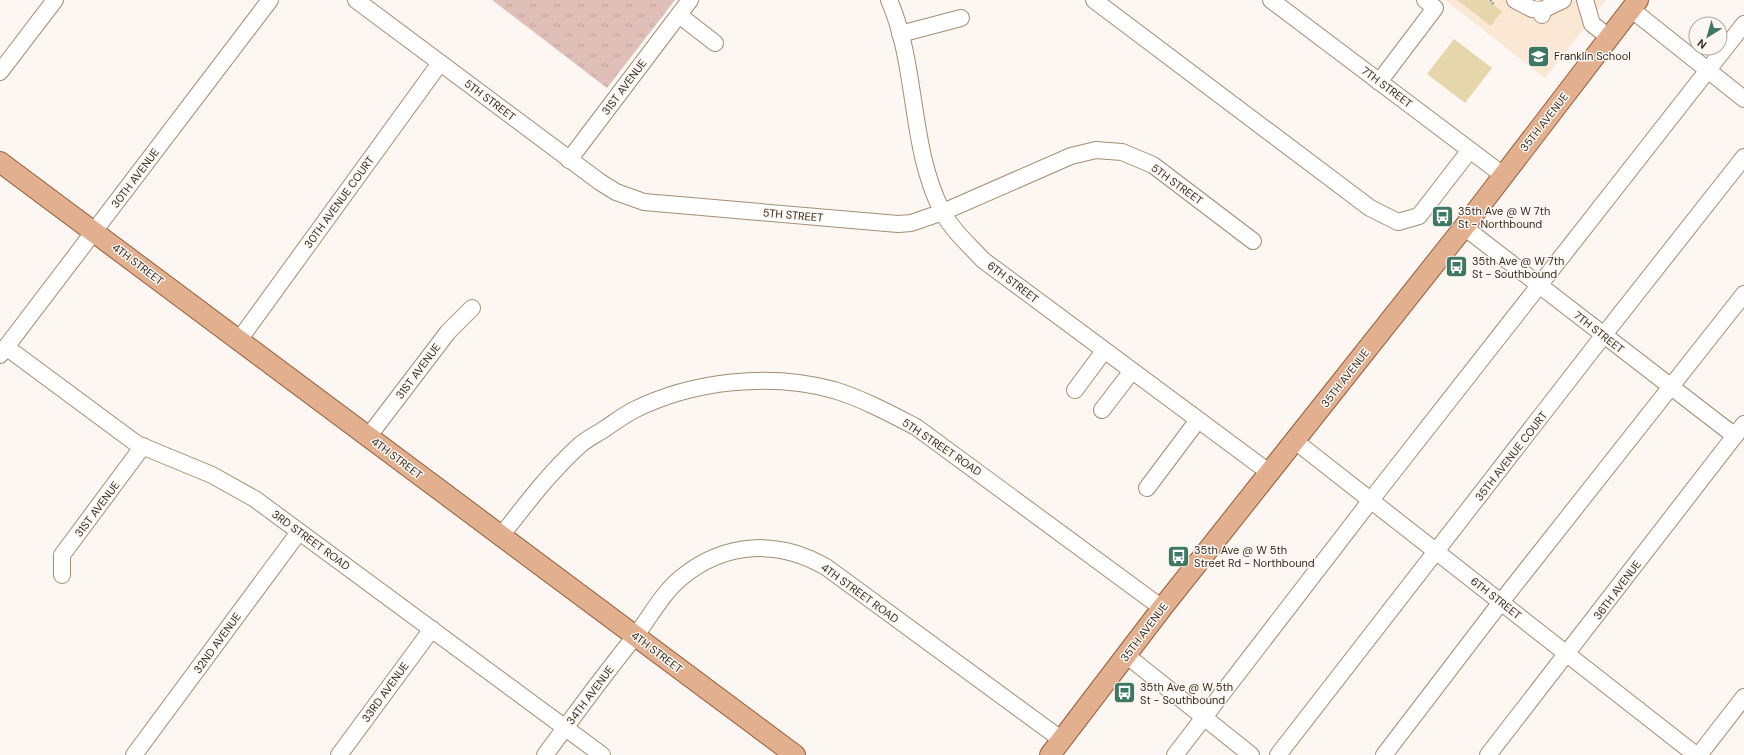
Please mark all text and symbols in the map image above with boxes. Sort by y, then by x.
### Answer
north arrow [1688,16,1728,56]
text: N [1695,36,1709,52]
school or university icon: Franklin School [1526,43,1552,69]
place label: Franklin School [1554,49,1631,63]
street label: 31ST AVENUE [599,56,649,118]
street label: 7TH STREET [1359,63,1415,111]
street label: 5TH STREET [462,76,518,124]
street label: 35TH AVENUE [1517,90,1571,154]
street label: 30TH AVENUE [108,145,162,211]
street label: 30TH AVENUE COURT [301,153,377,251]
street label: 5TH STREET [1148,161,1206,207]
bus stop icon: 35th Ave @ W 7th St - Northbound [1429,204,1455,230]
place label: 35th Ave @ W 7th St - Northbound [1458,204,1550,231]
street label: 5TH STREET [762,205,824,225]
street label: 4TH STREET [110,240,166,288]
bus stop icon: 35th Ave @ W 7th St - Southbound [1444,254,1470,280]
place label: 35th Ave @ W 7th St - Southbound [1472,254,1564,281]
street label: 6TH STREET [985,258,1041,306]
street label: 7TH STREET [1571,308,1627,356]
street label: 31ST AVENUE [393,340,443,402]
street label: 35TH AVENUE [1318,346,1372,410]
street label: 35TH AVENUE COURT [1472,408,1550,504]
street label: 5TH STREET ROAD [900,415,985,479]
street label: 4TH STREET [369,434,425,482]
street label: 31ST AVENUE [72,478,122,540]
street label: 3RD STREET ROAD [269,507,353,573]
bus stop icon: 35th Ave @ W 5th Street Rd - Northbound [1165,543,1191,569]
place label: 35th Ave @ W 5th Street Rd - Northbound [1194,543,1315,570]
street label: 36TH AVENUE [1590,558,1644,622]
street label: 4TH STREET ROAD [818,560,902,626]
street label: 6TH STREET [1468,574,1524,622]
street label: 35TH AVENUE [1117,600,1171,664]
street label: 32ND AVENUE [190,610,244,676]
street label: 4TH STREET [629,628,685,676]
street label: 33RD AVENUE [359,659,411,725]
street label: 34TH AVENUE [563,663,617,727]
bus stop icon: 35th Ave @ W 5th St - Southbound [1112,680,1138,706]
place label: 35th Ave @ W 5th St - Southbound [1140,680,1233,707]

